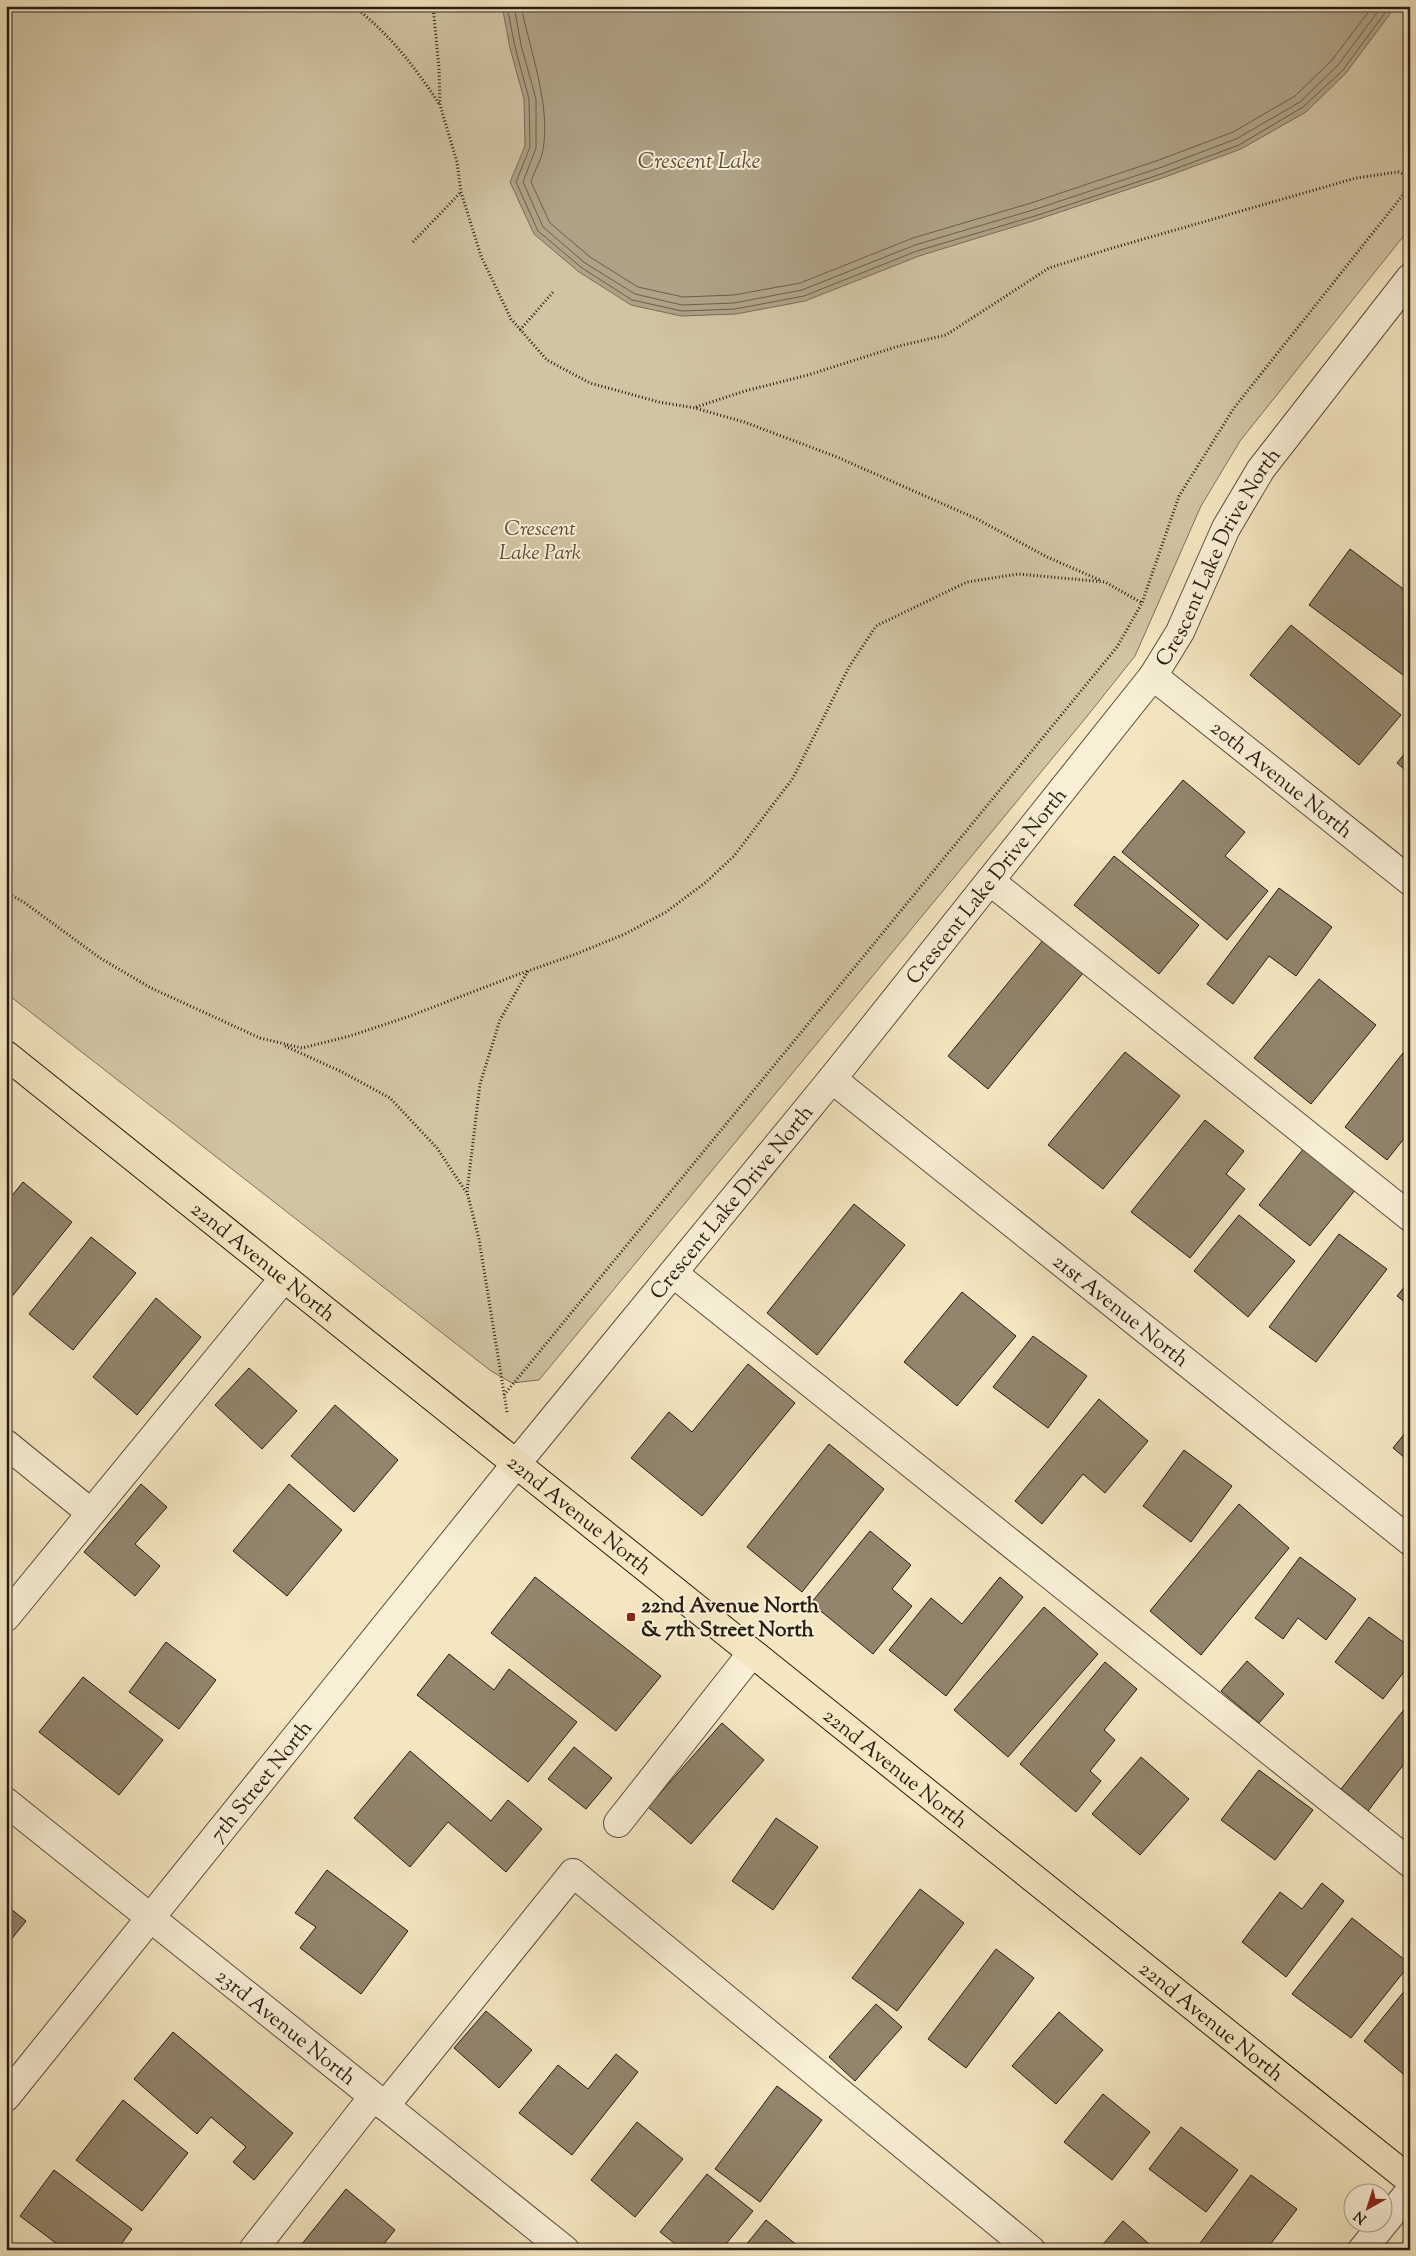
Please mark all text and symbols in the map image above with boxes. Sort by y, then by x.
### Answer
water label: Crescent Lake [638,147,760,179]
street label: Crescent Lake Drive North [1149,442,1289,673]
park label: Crescent Lake Park [499,515,582,569]
street label: 20th Avenue North [1203,714,1358,847]
street label: Crescent Lake Drive North [900,782,1075,992]
street label: Crescent Lake Drive North [644,1099,822,1307]
street label: 22nd Avenue North [183,1195,341,1330]
street label: 21st Avenue North [1045,1248,1194,1375]
street label: 22nd Avenue North [499,1449,657,1584]
place label: 22nd Avenue North & 7th Street North [641,1592,820,1646]
marker: 22nd Avenue North & 7th Street North [625,1611,637,1623]
street label: 22nd Avenue North [815,1702,973,1837]
street label: 7th Street North [204,1715,321,1849]
street label: 22nd Avenue North [1132,1955,1289,2090]
street label: 23rd Avenue North [208,1962,362,2094]
north arrow [1344,2184,1394,2234]
text: N [1350,2205,1372,2228]

